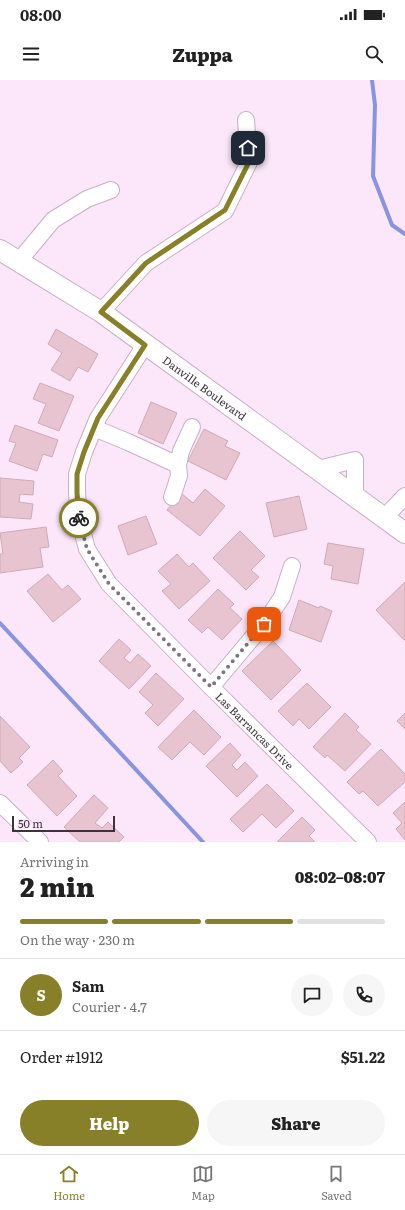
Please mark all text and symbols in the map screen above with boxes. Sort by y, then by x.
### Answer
text: 08:00 [20,3,62,26]
text: Zuppa [172,41,233,68]
icon: menu [20,43,42,65]
icon: search [363,43,385,65]
pin [231,131,265,165]
icon: home [237,137,259,159]
street label: Danville Boulevard [160,352,250,424]
courier [59,498,99,538]
icon: bike [68,507,90,529]
pin [247,607,281,641]
icon: bag [253,613,275,635]
street label: Las Barrancas Drive [212,688,298,773]
scale bar [12,814,115,833]
text: 50 m [18,815,43,831]
text: Arriving in [20,852,89,871]
text: 08:02–08:07 [295,865,385,888]
text: 2 min [20,866,95,905]
text: On the way · 230 m [20,930,135,949]
text: Sam [72,974,105,997]
button: chat [291,974,333,1016]
button: phone [343,974,385,1016]
text: S [36,983,46,1006]
text: Courier · 4.7 [72,997,147,1016]
text: Order #1912 [20,1045,103,1068]
text: $51.22 [341,1045,385,1068]
button: Help [20,1100,199,1146]
button: Share [207,1100,385,1146]
tab: Home [53,1163,85,1203]
tab: Map [191,1163,215,1203]
tab: Saved [321,1163,352,1203]

